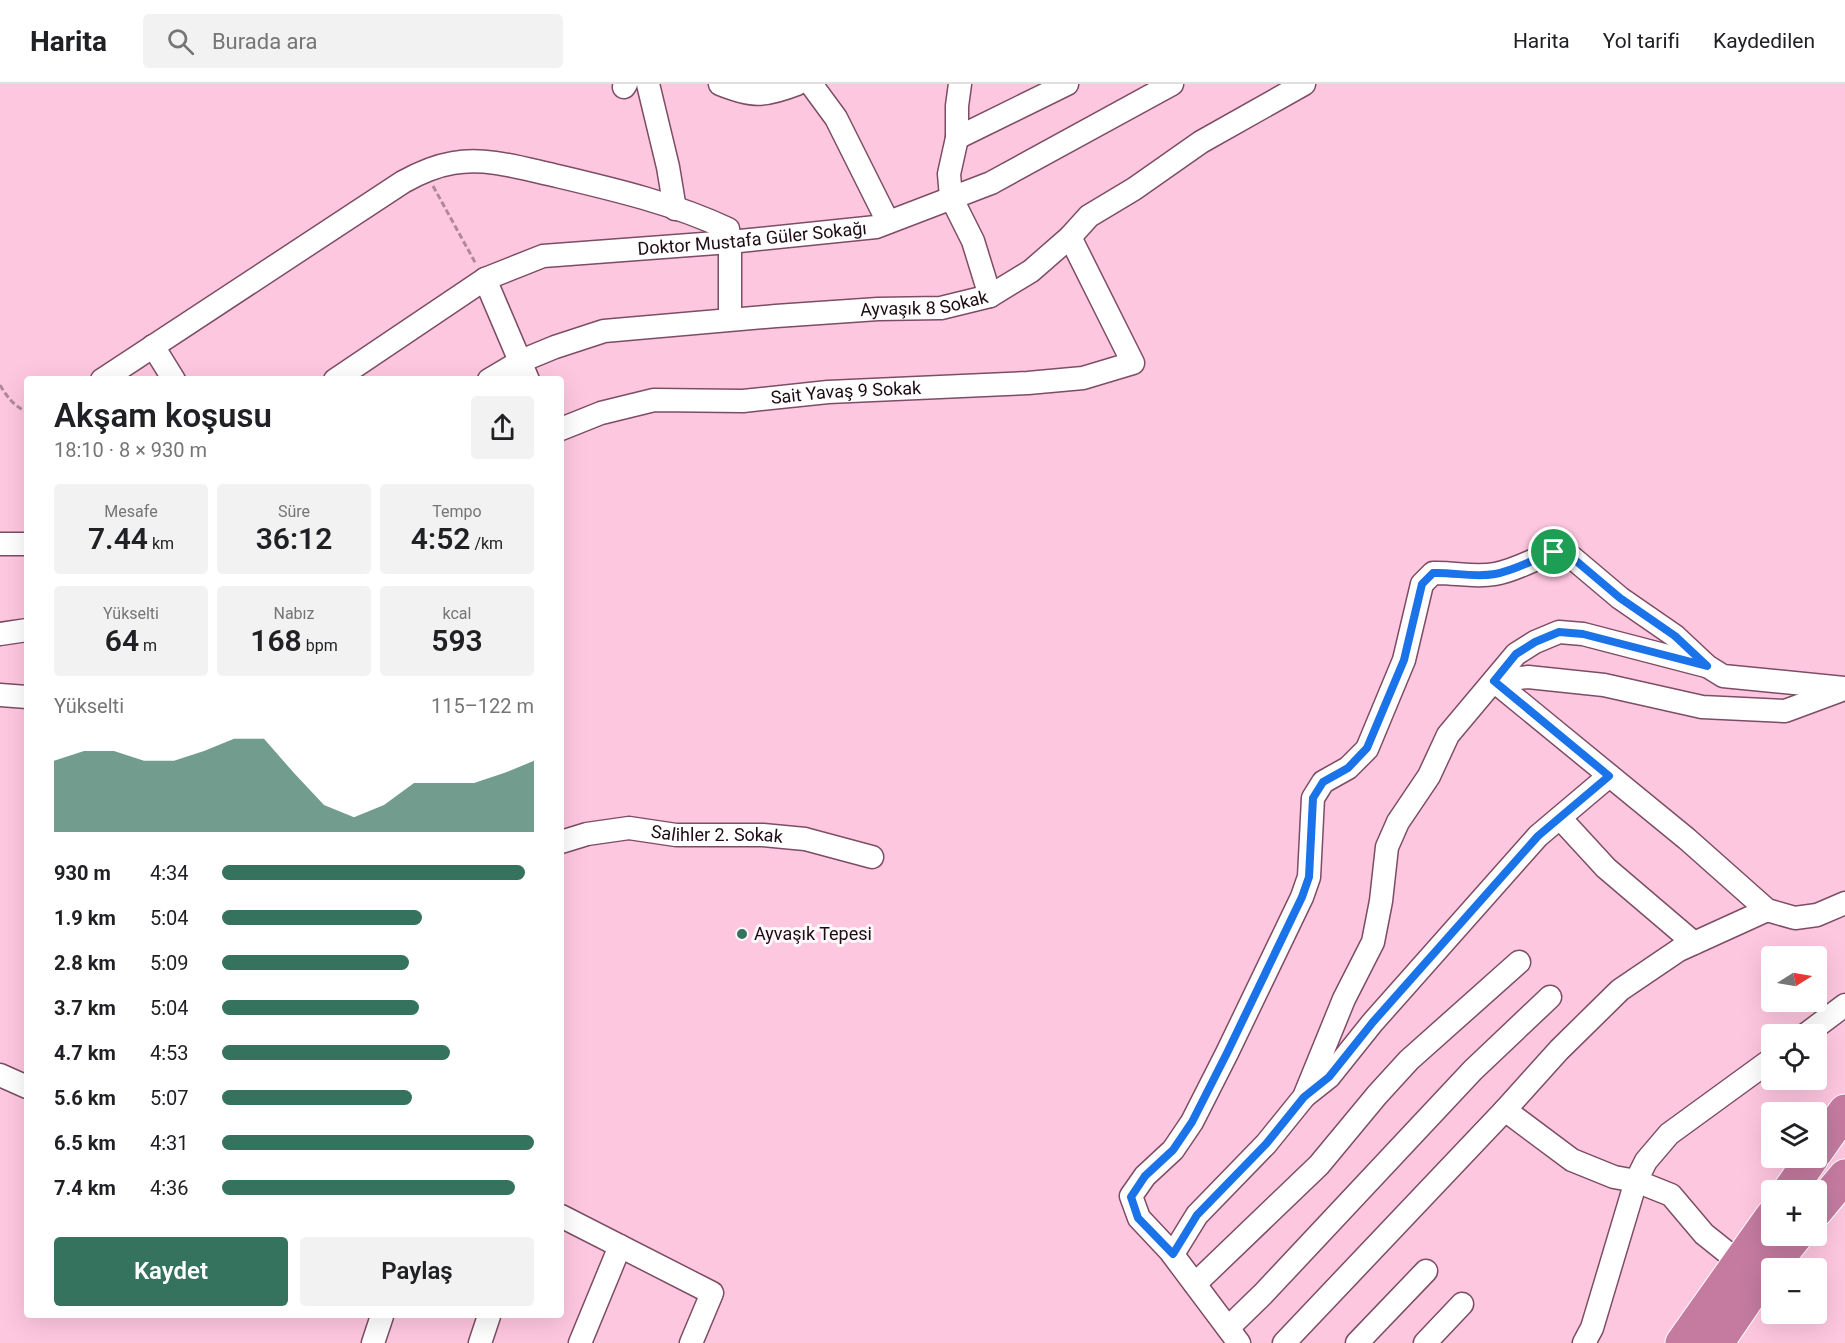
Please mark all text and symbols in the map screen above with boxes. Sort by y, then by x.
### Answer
search box [143,14,563,68]
text: Harita [30,25,107,58]
icon: search [164,25,197,58]
text: Burada ara [212,29,318,54]
text: Harita [1513,29,1570,53]
text: Yol tarifi [1603,29,1680,53]
text: Kaydedilen [1713,29,1815,53]
street label: Doktor Mustafa Güler Sokağı [637,217,868,259]
street label: Ayvaşık 8 Sokak [859,286,991,320]
street label: Sait Yavaş 9 Sokak [770,377,923,408]
text: Akşam koşusu [54,396,272,435]
button: share [471,396,534,459]
text: 18:10 · 8 × 930 m [54,438,207,462]
text: Mesafe [104,502,158,521]
text: Süre [278,502,310,521]
text: Tempo [432,502,482,521]
text: 7.44 [88,521,148,556]
text: 36:12 [256,521,332,556]
text: 4:52 [411,521,470,556]
pin [1528,526,1579,577]
text: km [148,534,174,553]
text: /km [470,534,503,553]
icon: arrive [1537,535,1570,568]
text: Yükselti [103,604,159,623]
text: Nabız [274,604,315,623]
text: kcal [443,604,471,623]
text: 64 [105,623,139,658]
text: 168 [250,623,302,658]
text: 593 [431,623,483,658]
text: m [139,636,157,655]
text: bpm [302,636,338,655]
text: Yükselti [54,694,124,718]
text: 115–122 m [431,694,534,718]
street label: Salihler 2. Sokak [650,820,785,847]
text: 930 m [54,861,111,885]
text: 4:34 [150,861,189,885]
text: 1.9 km [54,906,116,930]
text: 5:04 [150,906,189,930]
place label: Ayvaşık Tepesi [754,923,872,944]
marker: Ayvaşık Tepesi [735,927,749,941]
north arrow [1761,946,1827,1012]
map controls [1761,946,1827,1324]
text: 2.8 km [54,951,116,975]
text: 5:09 [150,951,189,975]
text: 3.7 km [54,996,116,1020]
text: 5:04 [150,996,189,1020]
button: locate [1761,1024,1827,1090]
text: 4.7 km [54,1041,116,1065]
text: 4:53 [150,1041,189,1065]
text: 5.6 km [54,1086,116,1110]
text: 5:07 [150,1086,189,1110]
button: layers [1761,1102,1827,1168]
text: 6.5 km [54,1131,116,1155]
text: 4:31 [150,1131,189,1155]
text: 7.4 km [54,1176,116,1200]
text: 4:36 [150,1176,189,1200]
button: + [1761,1180,1827,1246]
button: Kaydet [54,1237,288,1306]
button: Paylaş [300,1237,534,1306]
button: − [1761,1258,1827,1324]

